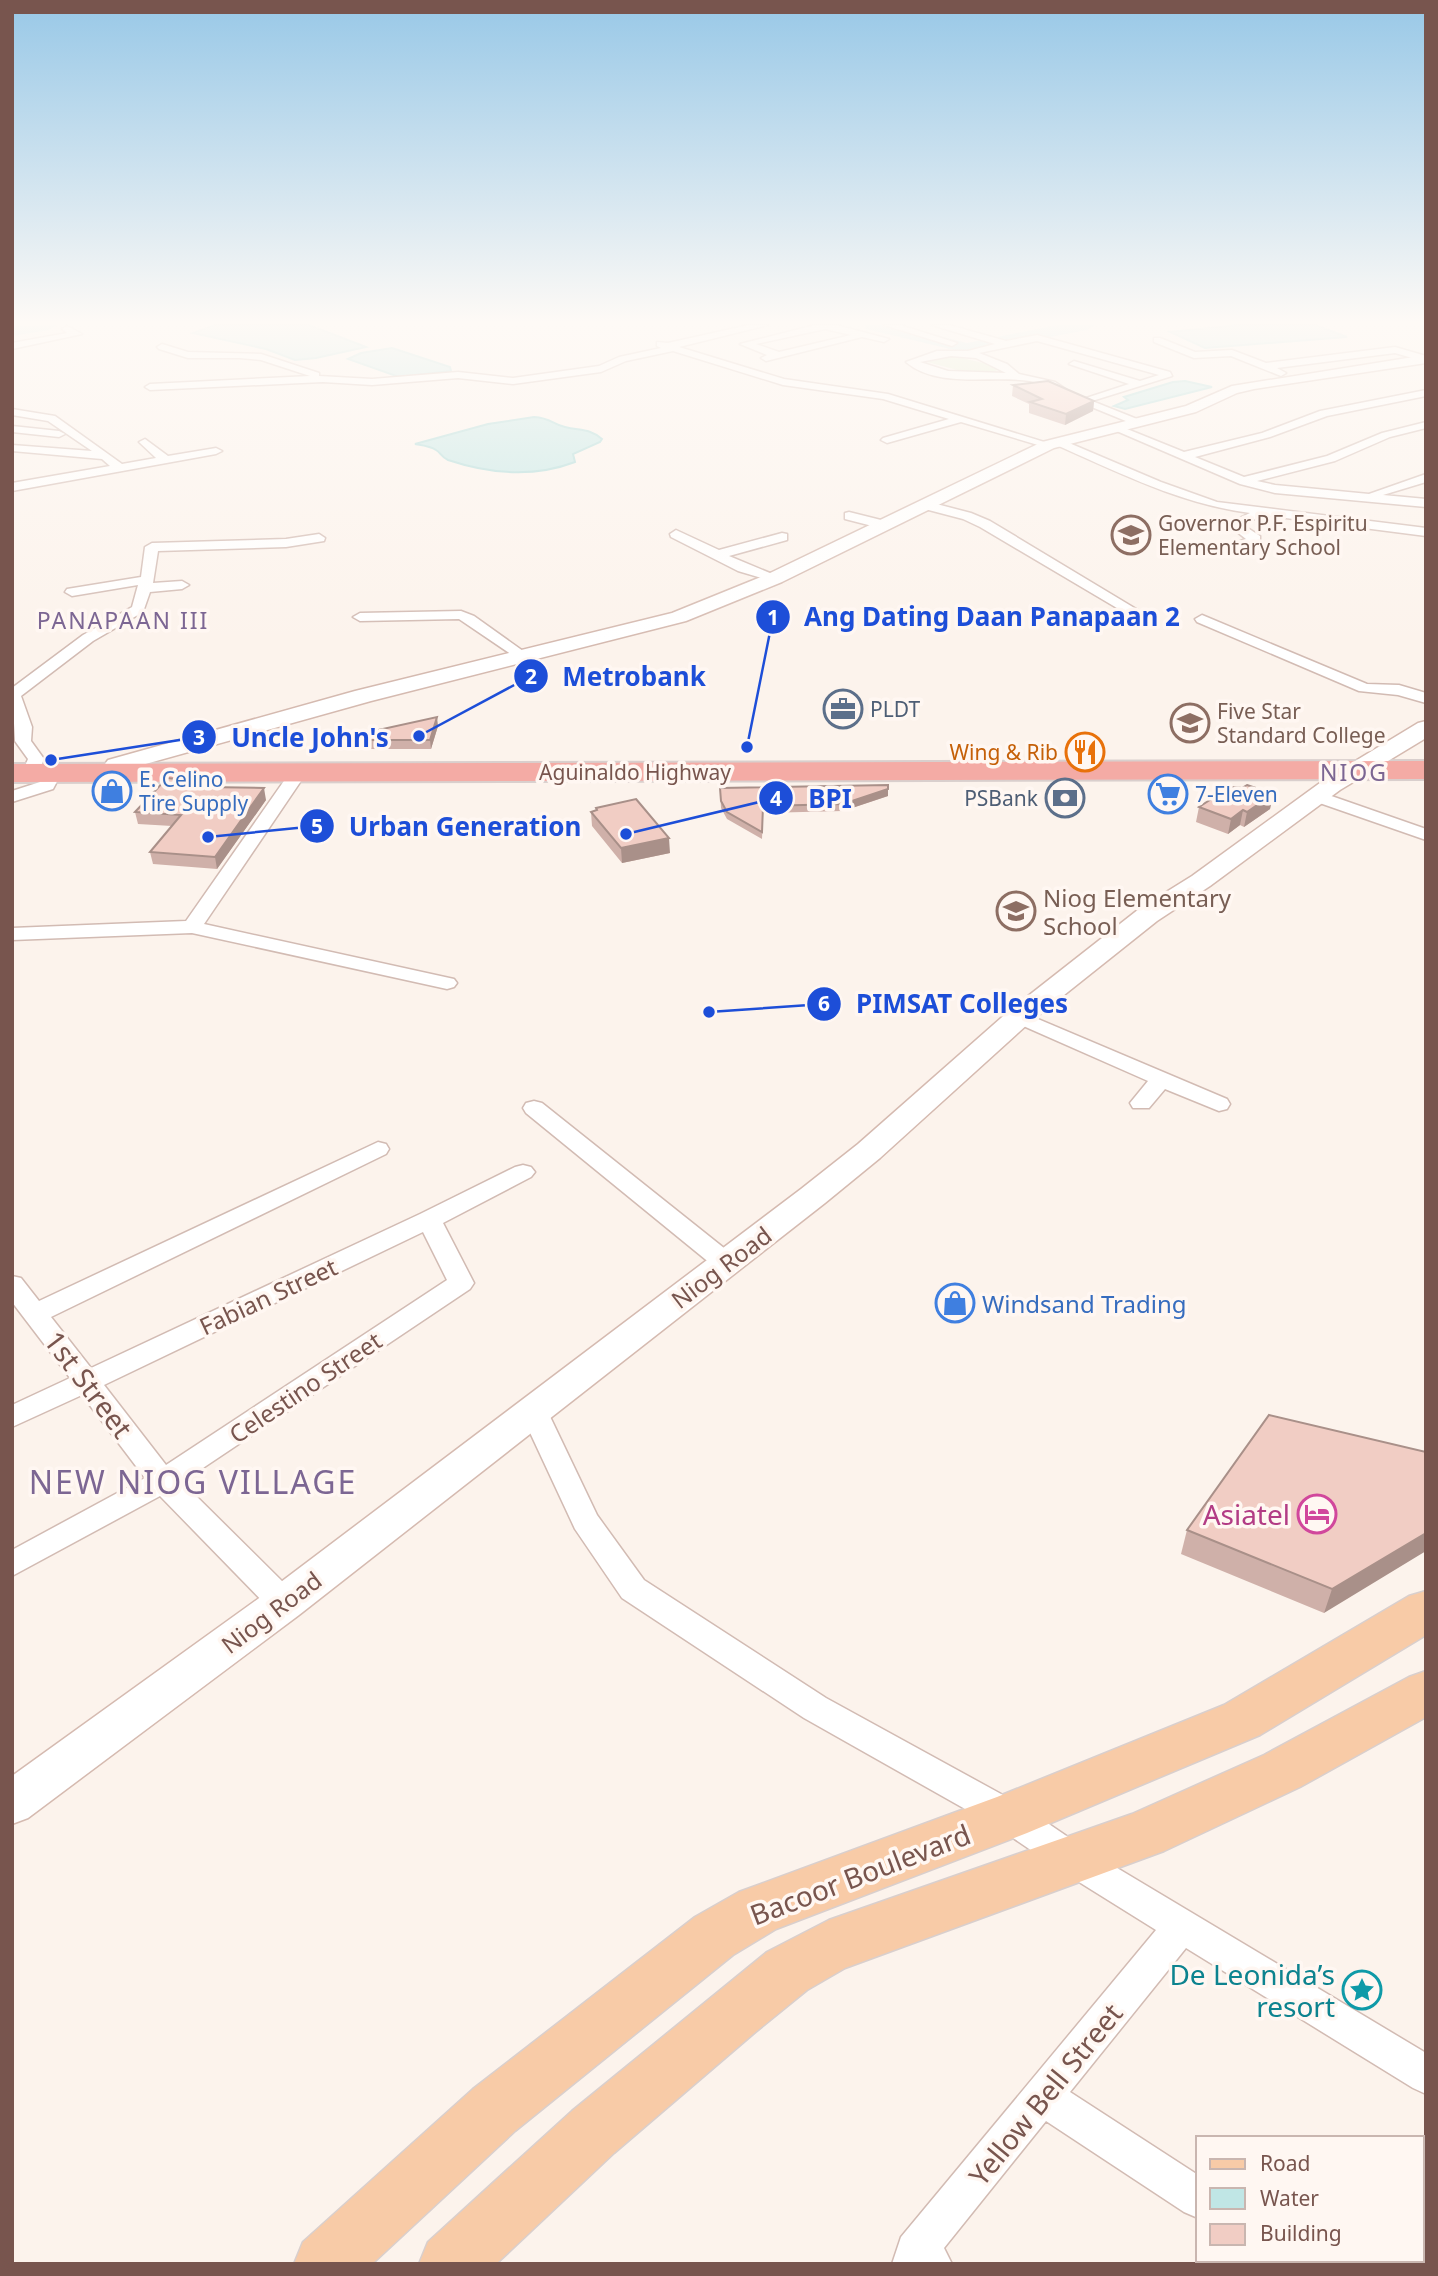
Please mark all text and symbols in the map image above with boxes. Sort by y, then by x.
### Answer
place label: Governor P.F. Espiritu Elementary School [1158,509,1368,561]
school or university icon: Governor P.F. Espiritu Elementary School [1110,514,1152,556]
callout: Ang Dating Daan Panapaan 2 [755,594,1194,641]
text: Ang Dating Daan Panapaan 2 [804,598,1180,634]
text: 1 [767,603,779,631]
district label: PANAPAAN III [37,604,209,636]
callout: Metrobank [513,653,720,700]
text: Metrobank [562,658,707,694]
text: 2 [525,662,537,690]
office icon: PLDT [822,688,864,730]
place label: PLDT [870,695,920,723]
place label: Five Star Standard College [1217,697,1386,749]
school or university icon: Five Star Standard College [1169,702,1211,744]
callout: Uncle John's [182,714,402,761]
text: Uncle John's [231,719,389,755]
text: 3 [193,723,205,751]
restaurant icon: Wing & Rib [1064,731,1106,773]
place label: Wing & Rib [949,738,1058,766]
district label: NIOG [1320,756,1388,788]
street label: Aguinaldo Highway [539,758,731,786]
place label: E. Celino Tire Supply [139,765,248,817]
shop icon: E. Celino Tire Supply [91,770,133,812]
supermarket icon: 7-Eleven [1147,773,1189,815]
callout: BPI [759,775,866,822]
bank icon: PSBank [1044,777,1086,819]
text: BPI [808,780,852,816]
place label: 7-Eleven [1195,780,1278,808]
text: 4 [770,784,782,812]
place label: PSBank [964,784,1039,812]
callout: Urban Generation [299,803,595,850]
text: Urban Generation [349,808,581,844]
text: 5 [311,812,323,840]
place label: Niog Elementary School [1043,881,1232,942]
school or university icon: Niog Elementary School [995,890,1037,932]
callout: PIMSAT Colleges [807,980,1082,1027]
text: PIMSAT Colleges [856,985,1068,1021]
text: 6 [818,989,830,1017]
street label: Niog Road [664,1218,778,1316]
street label: Fabian Street [194,1250,343,1342]
shop icon: Windsand Trading [934,1282,976,1324]
place label: Windsand Trading [982,1287,1186,1320]
street label: 1st Street [36,1323,142,1445]
street label: Celestino Street [222,1324,388,1450]
district label: NEW NIOG VILLAGE [29,1460,357,1503]
hotel icon: Asiatel [1296,1493,1338,1535]
place label: Asiatel [1203,1495,1290,1533]
street label: Niog Road [214,1563,328,1661]
street label: Bacoor Boulevard [744,1814,976,1934]
place label: De Leonida’s resort [1169,1955,1335,2025]
place icon: De Leonida’s resort [1341,1969,1383,2011]
street label: Yellow Bell Street [960,1995,1130,2193]
legend [1196,2136,1424,2262]
text: Road [1260,2149,1310,2177]
text: Water [1260,2184,1319,2212]
text: Building [1260,2219,1342,2247]

